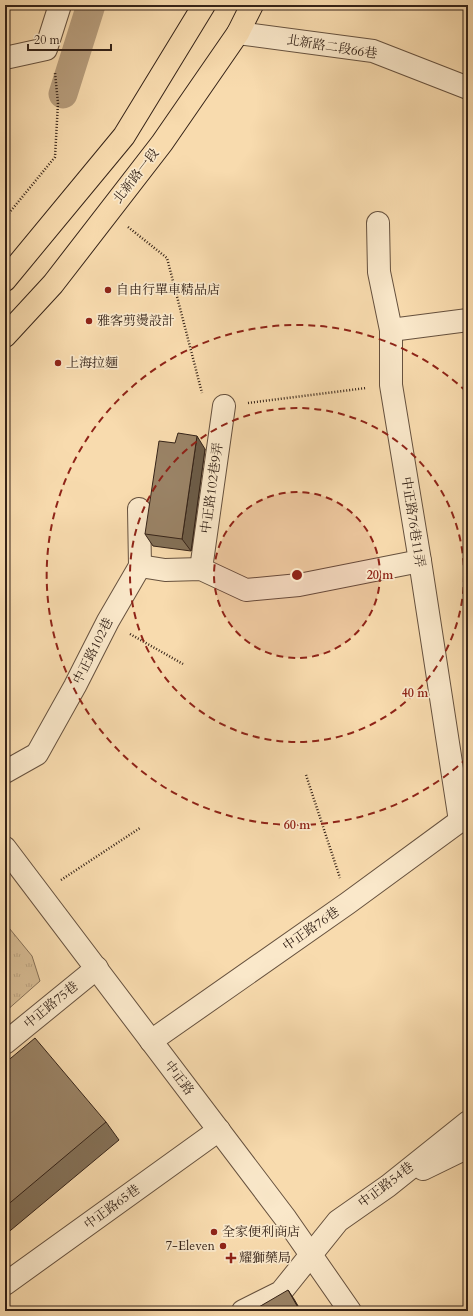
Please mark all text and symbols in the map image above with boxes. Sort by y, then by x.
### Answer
scale bar [28,26,111,52]
street label: 北新路二段66巷 [285,31,379,63]
text: 20 m [34,32,61,48]
street label: 北新路一段 [109,145,163,207]
place label: 自由行單車精品店 [116,281,220,299]
marker: 自由行單車精品店 [103,285,113,295]
place label: 雅客剪燙設計 [97,312,175,330]
marker: 雅客剪燙設計 [84,316,94,326]
place label: 上海拉麵 [66,354,118,372]
marker: 上海拉麵 [53,358,63,368]
street label: 中正路102巷9弄 [197,441,227,535]
street label: 中正路76巷11弄 [397,475,429,569]
text: 20 m [367,567,394,583]
centre of rings [290,568,304,582]
street label: 中正路102巷 [69,615,117,687]
text: 40 m [402,685,429,701]
text: 60 m [284,817,311,833]
street label: 中正路76巷 [279,903,343,955]
street label: 中正路75巷 [20,977,82,1033]
street label: 中正路 [160,1057,198,1099]
street label: 中正路54巷 [354,1158,418,1212]
street label: 中正路65巷 [80,1181,144,1233]
place label: 全家便利商店 [222,1223,300,1241]
marker: 全家便利商店 [209,1227,219,1237]
place label: 7-Eleven [165,1237,216,1255]
marker: 7-Eleven [218,1241,228,1251]
place label: 耀獅藥局 [239,1249,291,1267]
marker: 耀獅藥局 [226,1253,236,1263]

